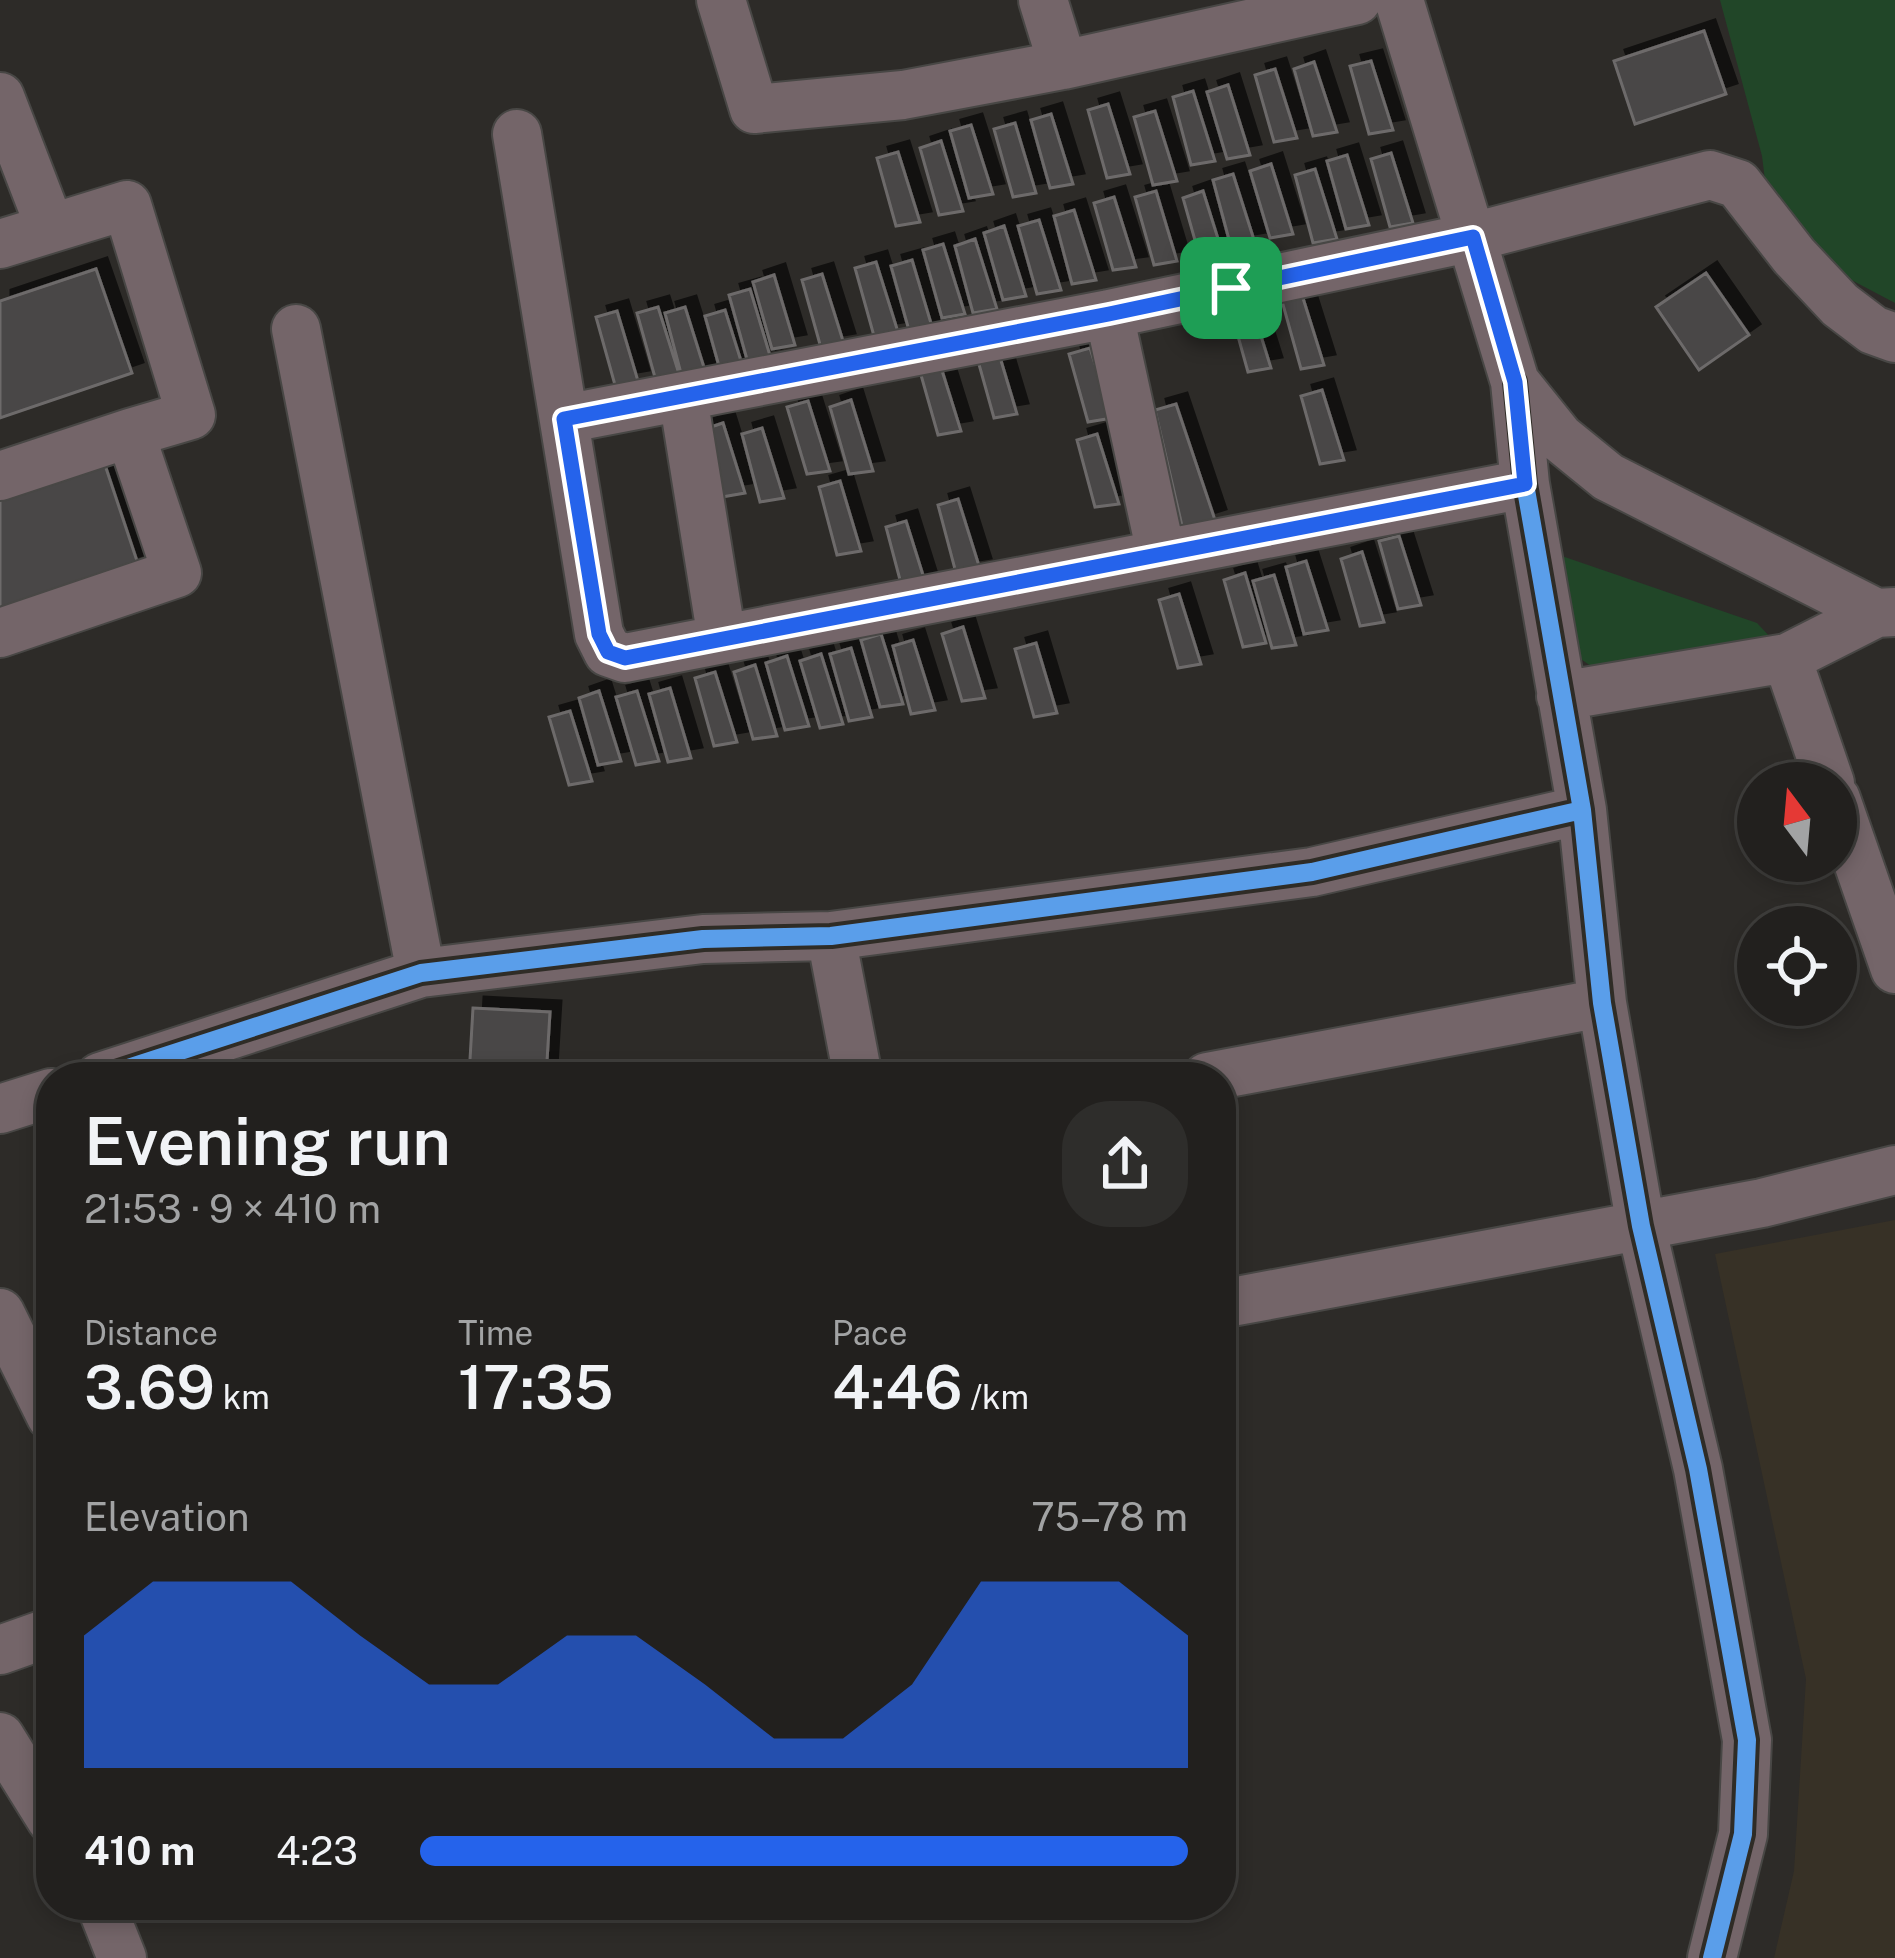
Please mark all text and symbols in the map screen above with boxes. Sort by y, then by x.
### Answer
pin [1180,237,1282,339]
icon: arrive [1198,255,1264,321]
north arrow [1737,762,1857,882]
map controls [1737,762,1857,1026]
button: locate [1737,906,1857,1026]
button: share [1062,1101,1188,1227]
text: Evening run [84,1102,451,1180]
text: 21:53 · 9 × 410 m [84,1186,381,1232]
text: Distance [84,1314,218,1352]
text: Time [458,1314,533,1352]
text: Pace [832,1314,907,1352]
text: 3.69 [84,1352,215,1423]
text: 17:35 [458,1352,613,1423]
text: 4:46 [832,1352,963,1423]
text: km [215,1378,270,1416]
text: /km [963,1378,1029,1416]
text: Elevation [84,1494,250,1540]
text: 75–78 m [1031,1494,1188,1540]
text: 410 m [84,1828,195,1874]
text: 4:23 [276,1828,358,1874]

